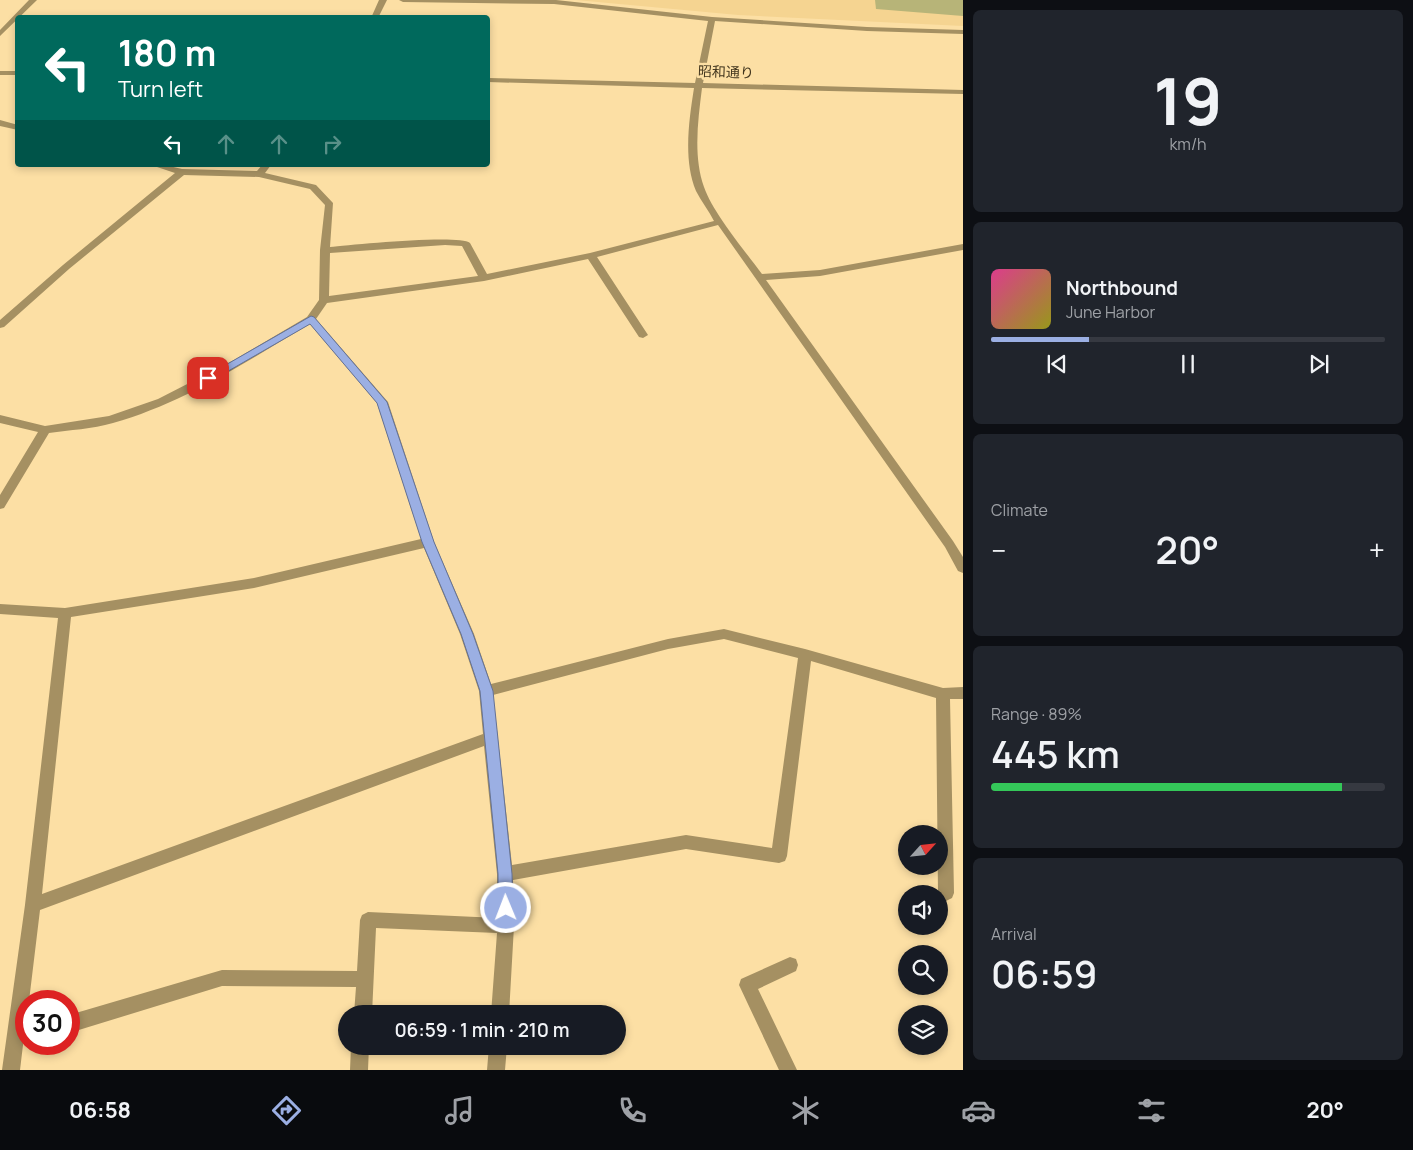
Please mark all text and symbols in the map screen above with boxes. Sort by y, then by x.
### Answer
text: 180 m [118,29,216,77]
icon: left [35,35,100,100]
text: 19 [1154,56,1222,145]
street label: 昭和通り [698,61,754,82]
text: Turn left [118,74,203,104]
icon: left [159,130,187,158]
icon: ahead [212,130,240,158]
icon: ahead [265,130,293,158]
icon: right [318,130,346,158]
text: km/h [1169,133,1207,155]
text: Northbound [1066,275,1178,301]
text: June Harbor [1066,301,1155,323]
icon: previous [1043,350,1071,378]
icon: pause [1174,350,1202,378]
icon: next [1305,350,1333,378]
pin [187,357,229,399]
icon: arrive [194,364,222,392]
text: Climate [991,499,1048,521]
text: 20° [1156,523,1219,575]
text: − [991,531,1006,569]
text: + [1369,531,1385,569]
text: Range · 89% [991,703,1082,725]
text: 445 km [991,727,1120,779]
north arrow [898,825,948,875]
map controls [898,825,948,1055]
position arrow [479,881,531,933]
button: sound [898,885,948,935]
text: Arrival [991,923,1037,945]
button: search [898,945,948,995]
text: 06:59 [991,947,1097,999]
speed limit sign: 30 [15,990,80,1055]
button: layers [898,1005,948,1055]
text: 06:59 · 1 min · 210 m [394,1017,570,1043]
icon: directions [269,1093,304,1128]
icon: music [442,1093,477,1128]
icon: phone [615,1093,650,1128]
icon: climate [788,1093,823,1128]
icon: car [961,1093,996,1128]
icon: filters [1134,1093,1169,1128]
text: 06:58 [69,1095,131,1125]
text: 20° [1306,1095,1344,1125]

